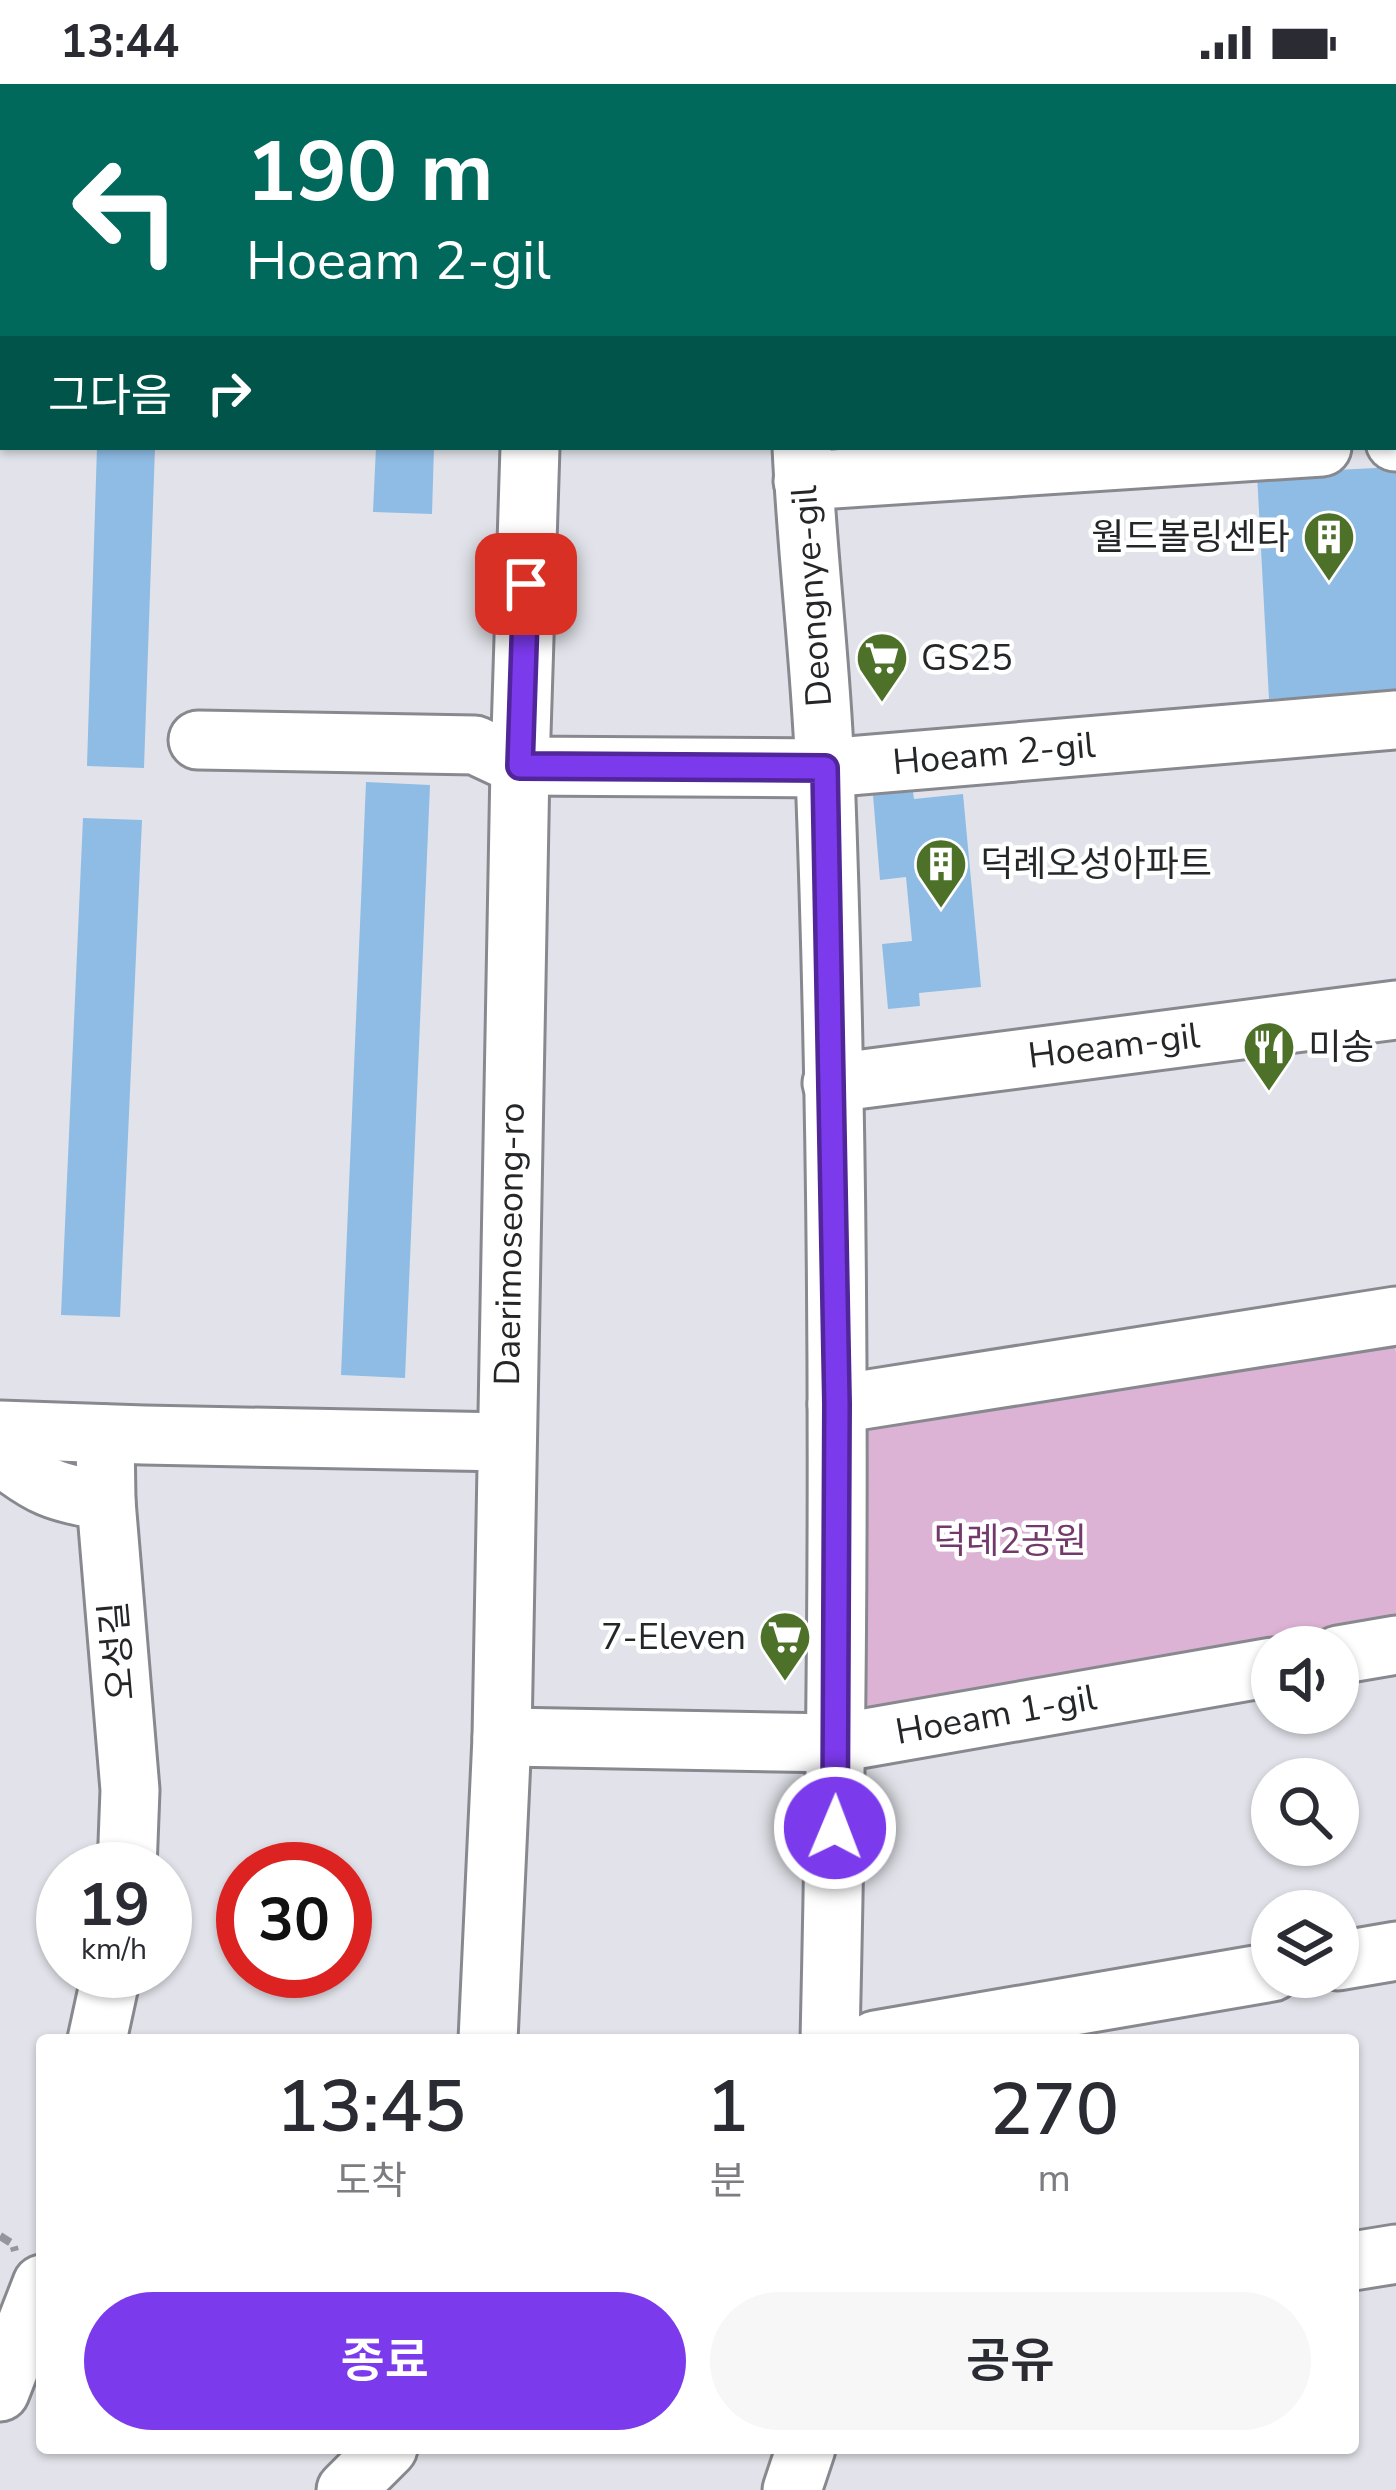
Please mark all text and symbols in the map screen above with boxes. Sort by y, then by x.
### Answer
text: 13:44 [60,12,179,73]
text: 190 m [246,115,494,230]
icon: left [48,132,204,288]
text: Hoeam 2-gil [246,224,551,298]
icon: right [196,360,262,426]
text: 그다음 [48,366,172,427]
street label: Deongnye-gil [780,484,844,708]
building icon: 월드볼링센타 [1301,509,1357,583]
place label: 월드볼링센타 [1091,513,1290,562]
pin [475,533,577,635]
icon: arrive [493,551,559,617]
supermarket icon: GS25 [854,630,910,704]
place label: GS25 [921,634,1012,683]
street label: Hoeam 2-gil [891,721,1098,787]
building icon: 덕례오성아파트 [913,836,969,910]
place label: 덕례오성아파트 [980,840,1212,889]
street label: Hoeam-gil [1025,1011,1203,1081]
restaurant icon: 미송 [1241,1019,1297,1093]
place label: 미송 [1308,1023,1374,1072]
street label: Daerimoseong-ro [483,1102,537,1386]
park label: 덕례2공원 [933,1517,1087,1566]
street label: 오성길 [89,1599,147,1703]
supermarket icon: 7-Eleven [757,1609,813,1683]
place label: 7-Eleven [601,1613,746,1662]
map controls [1251,1626,1359,1998]
button: sound [1251,1626,1359,1734]
street label: Hoeam 1-gil [892,1673,1101,1757]
button: search [1251,1758,1359,1866]
position arrow [772,1765,898,1891]
speed limit sign: 30 [216,1842,372,1998]
text: 19 [78,1864,150,1946]
button: layers [1251,1890,1359,1998]
text: km/h [81,1929,147,1970]
text: 13:45 [276,2058,466,2156]
text: 1 [706,2058,749,2156]
text: 270 [989,2061,1119,2159]
text: m [1037,2152,1071,2205]
text: 도착 [335,2155,407,2208]
text: 분 [710,2155,746,2208]
button: 종료 [84,2292,686,2430]
button: 공유 [710,2292,1311,2430]

